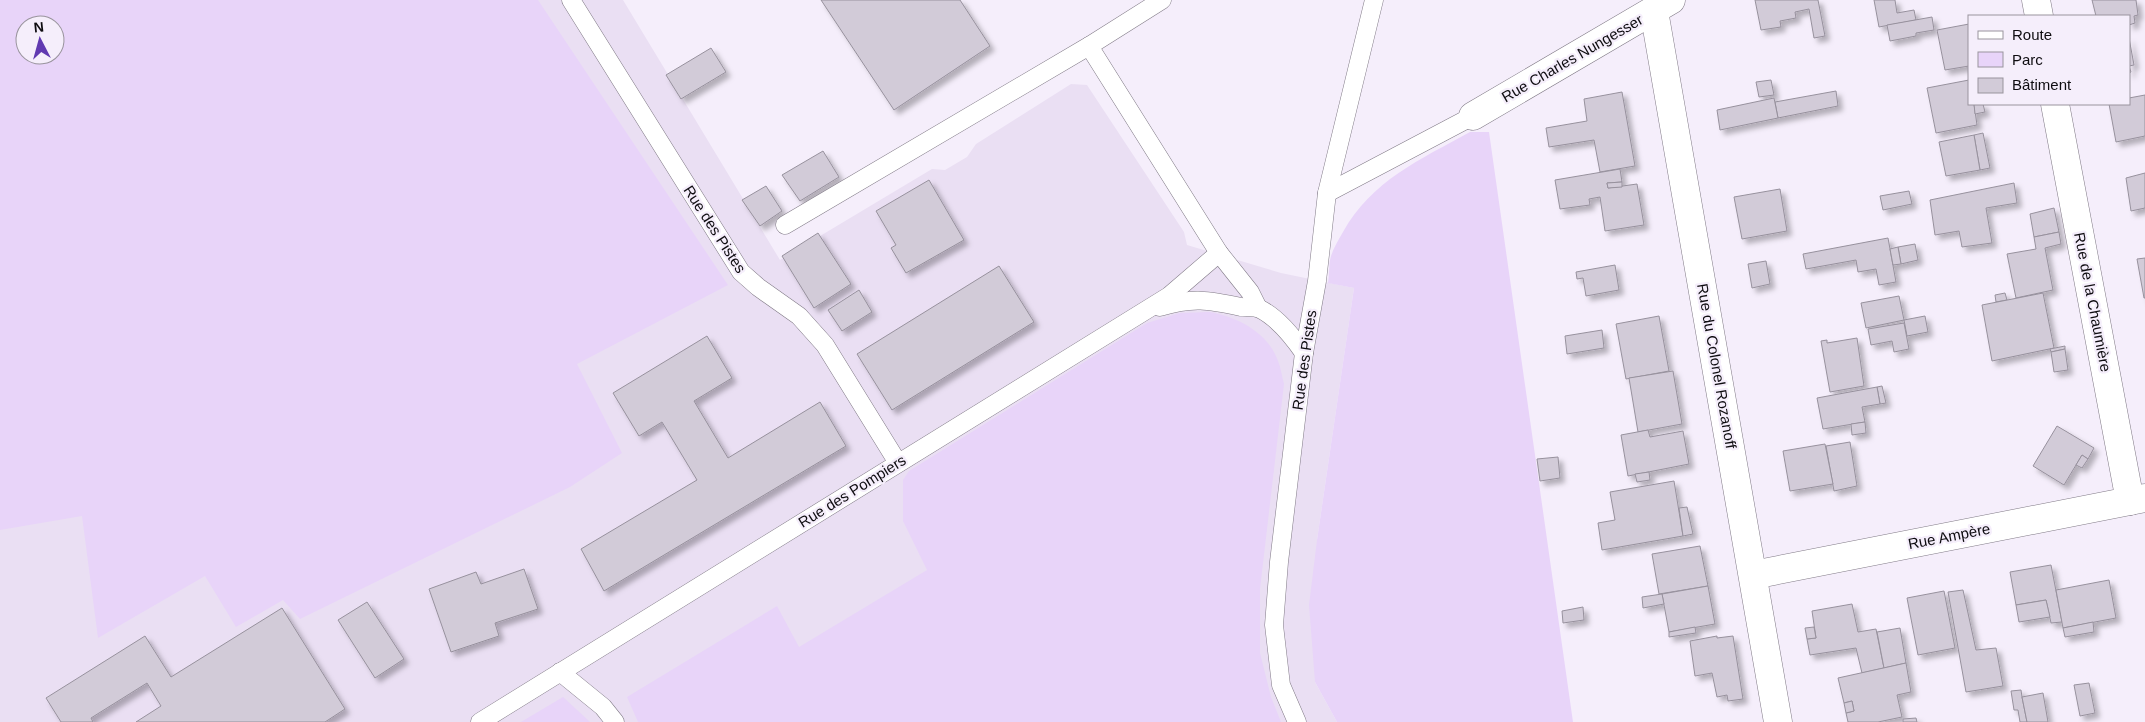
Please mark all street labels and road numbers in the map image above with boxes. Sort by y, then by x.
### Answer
street label: Rue Charles Nungesser [1498,11,1646,105]
street label: Rue des Pistes [680,182,750,276]
street label: Rue de la Chaumière [2071,231,2115,373]
street label: Rue du Colonel Rozanoff [1694,282,1740,451]
street label: Rue des Pistes [1289,309,1319,411]
street label: Rue des Pompiers [795,451,909,531]
street label: Rue Ampère [1906,520,1992,552]

